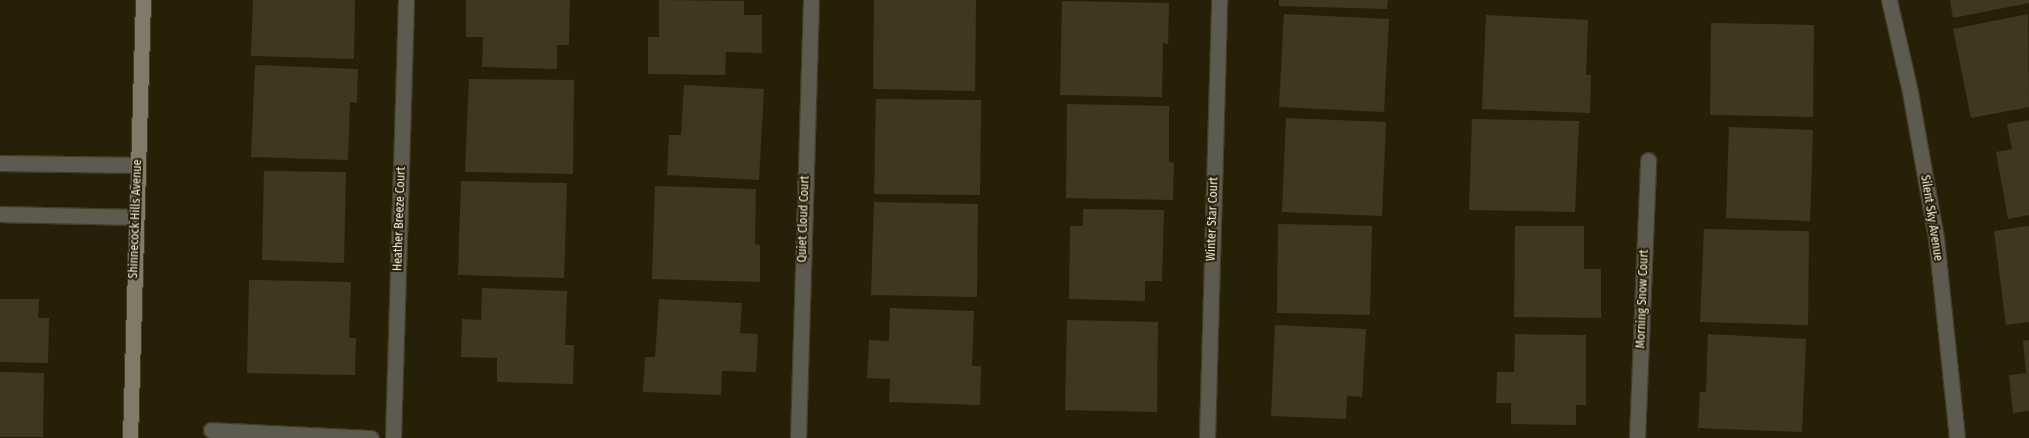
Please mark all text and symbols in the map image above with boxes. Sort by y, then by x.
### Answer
street label: Shinnecock Hills Avenue [127,159,145,279]
street label: Heather Breeze Court [391,167,409,271]
street label: Silent Sky Avenue [1917,174,1945,262]
street label: Quiet Cloud Court [795,175,813,263]
street label: Winter Star Court [1204,177,1222,261]
street label: Morning Snow Court [1634,249,1652,349]

